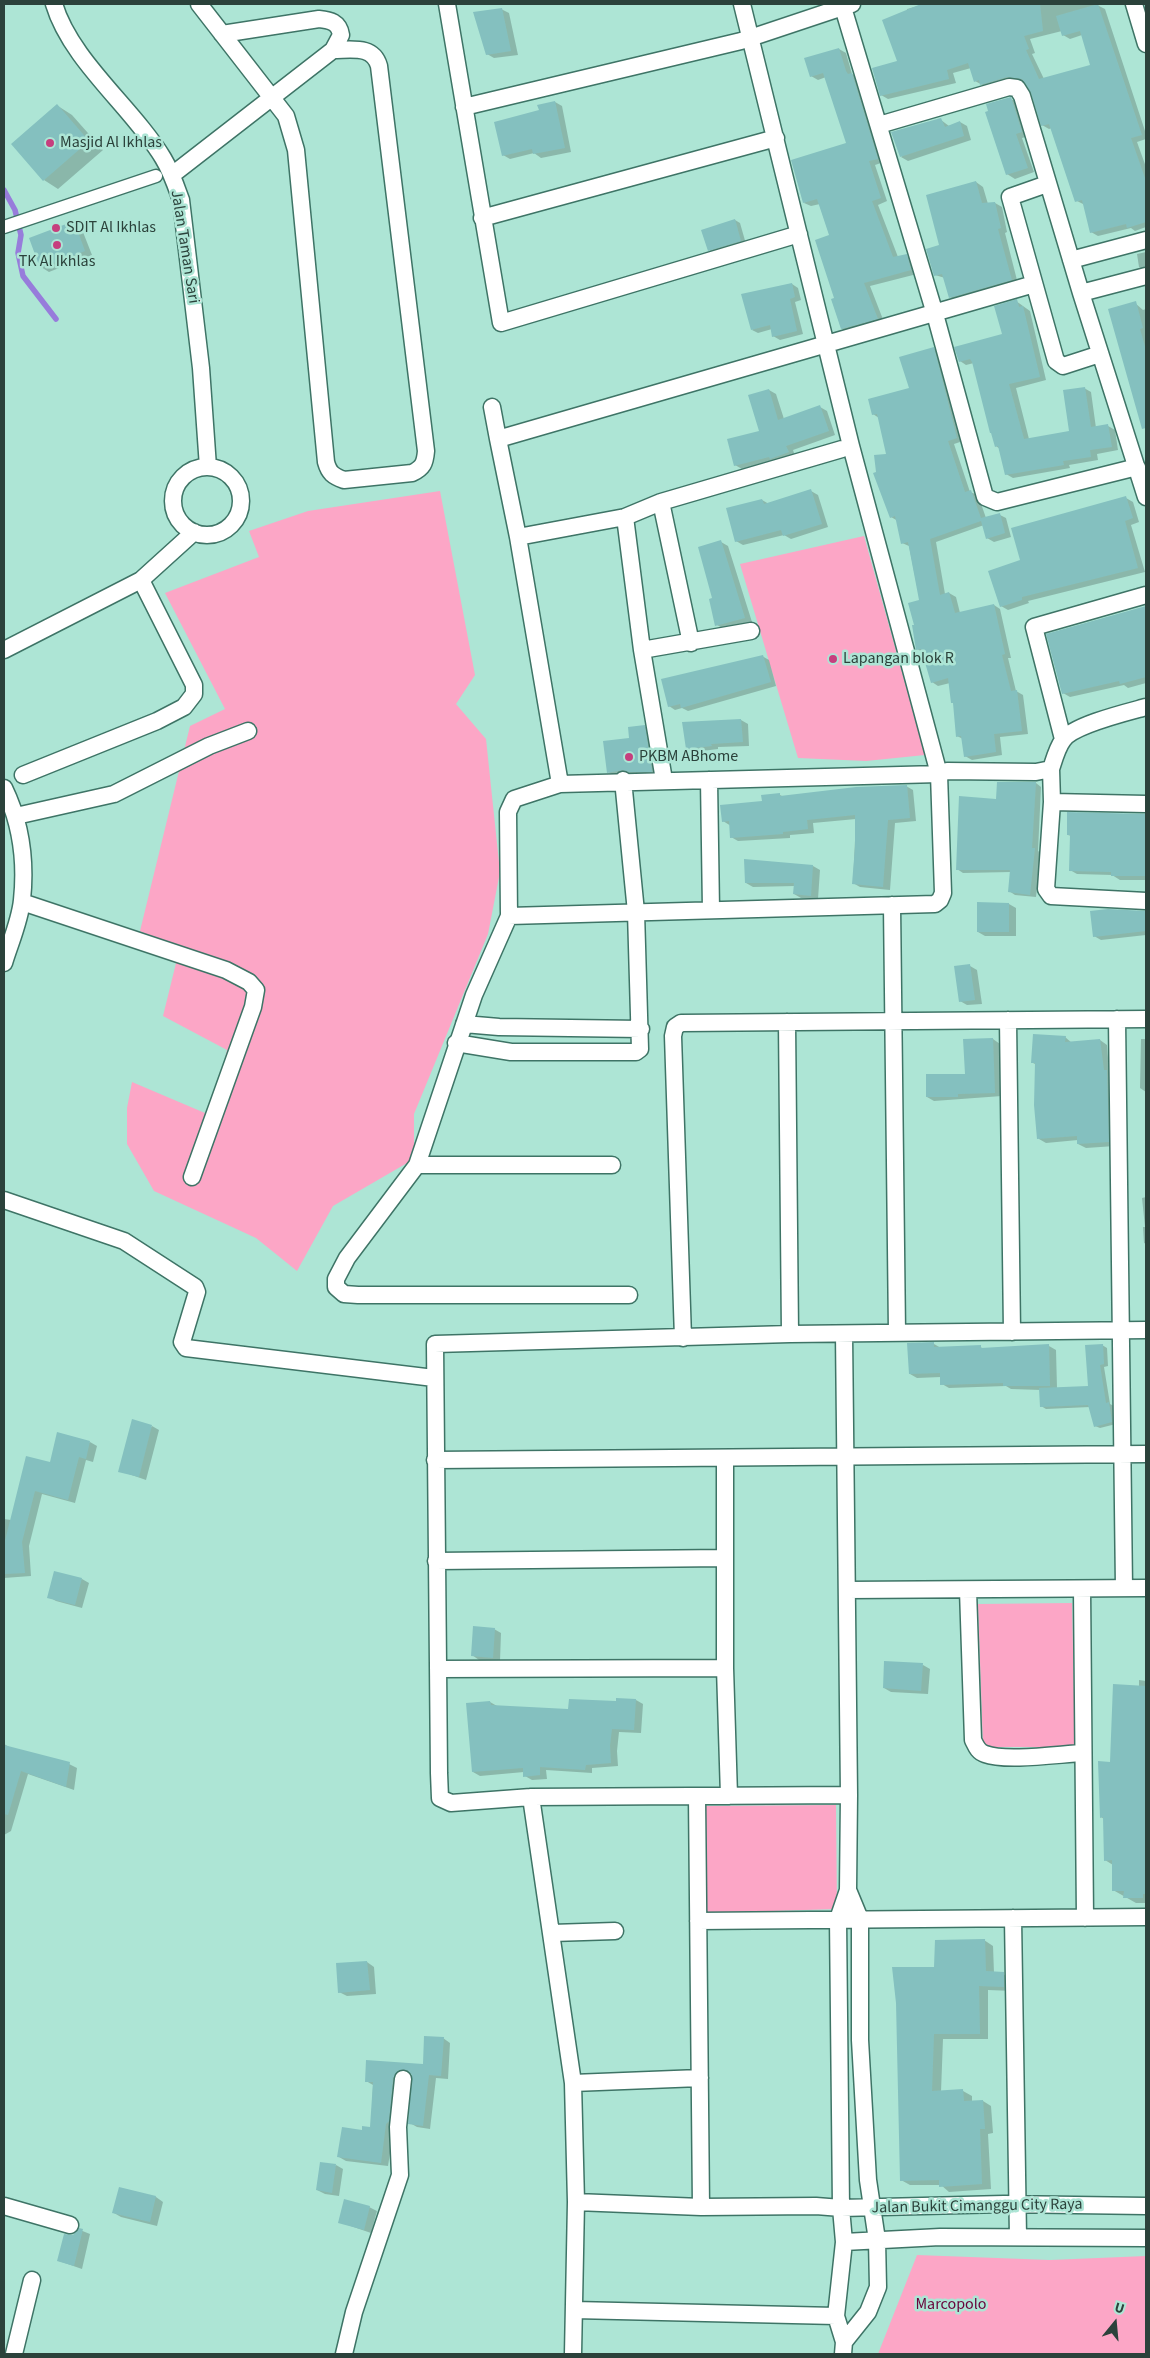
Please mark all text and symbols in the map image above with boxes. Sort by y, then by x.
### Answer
place label: Masjid Al Ikhlas [60,133,162,153]
marker: Masjid Al Ikhlas [44,137,56,149]
street label: Jalan Taman Sari [166,189,202,305]
place label: SDIT Al Ikhlas [66,218,156,238]
marker: SDIT Al Ikhlas [50,222,62,234]
marker: TK Al Ikhlas [51,239,63,251]
place label: TK Al Ikhlas [19,252,95,272]
place label: Lapangan blok R [843,649,954,669]
marker: Lapangan blok R [827,653,839,665]
place label: PKBM ABhome [639,747,738,767]
marker: PKBM ABhome [623,751,635,763]
street label: Jalan Bukit Cimanggu City Raya [871,2196,1083,2218]
park label: Marcopolo [915,2295,987,2315]
north arrow [1090,2298,1140,2348]
text: U [1112,2298,1127,2320]

